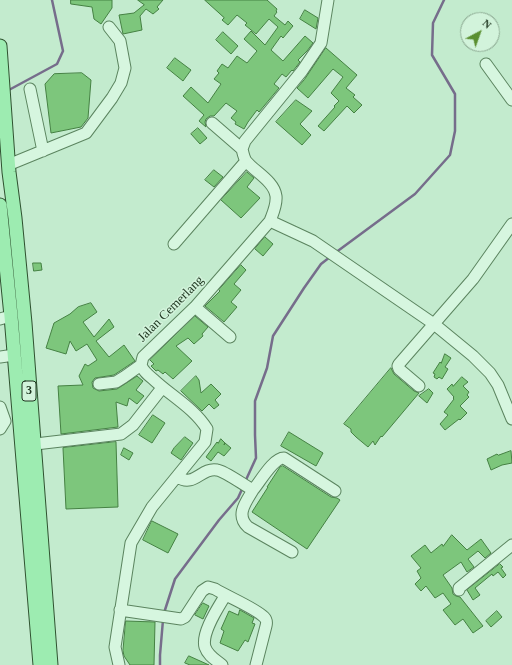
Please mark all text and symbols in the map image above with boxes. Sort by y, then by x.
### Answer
north arrow [460,12,500,52]
text: N [480,17,494,31]
street label: Jalan Cemerlang [135,273,207,345]
road number: 3 [22,381,36,401]

